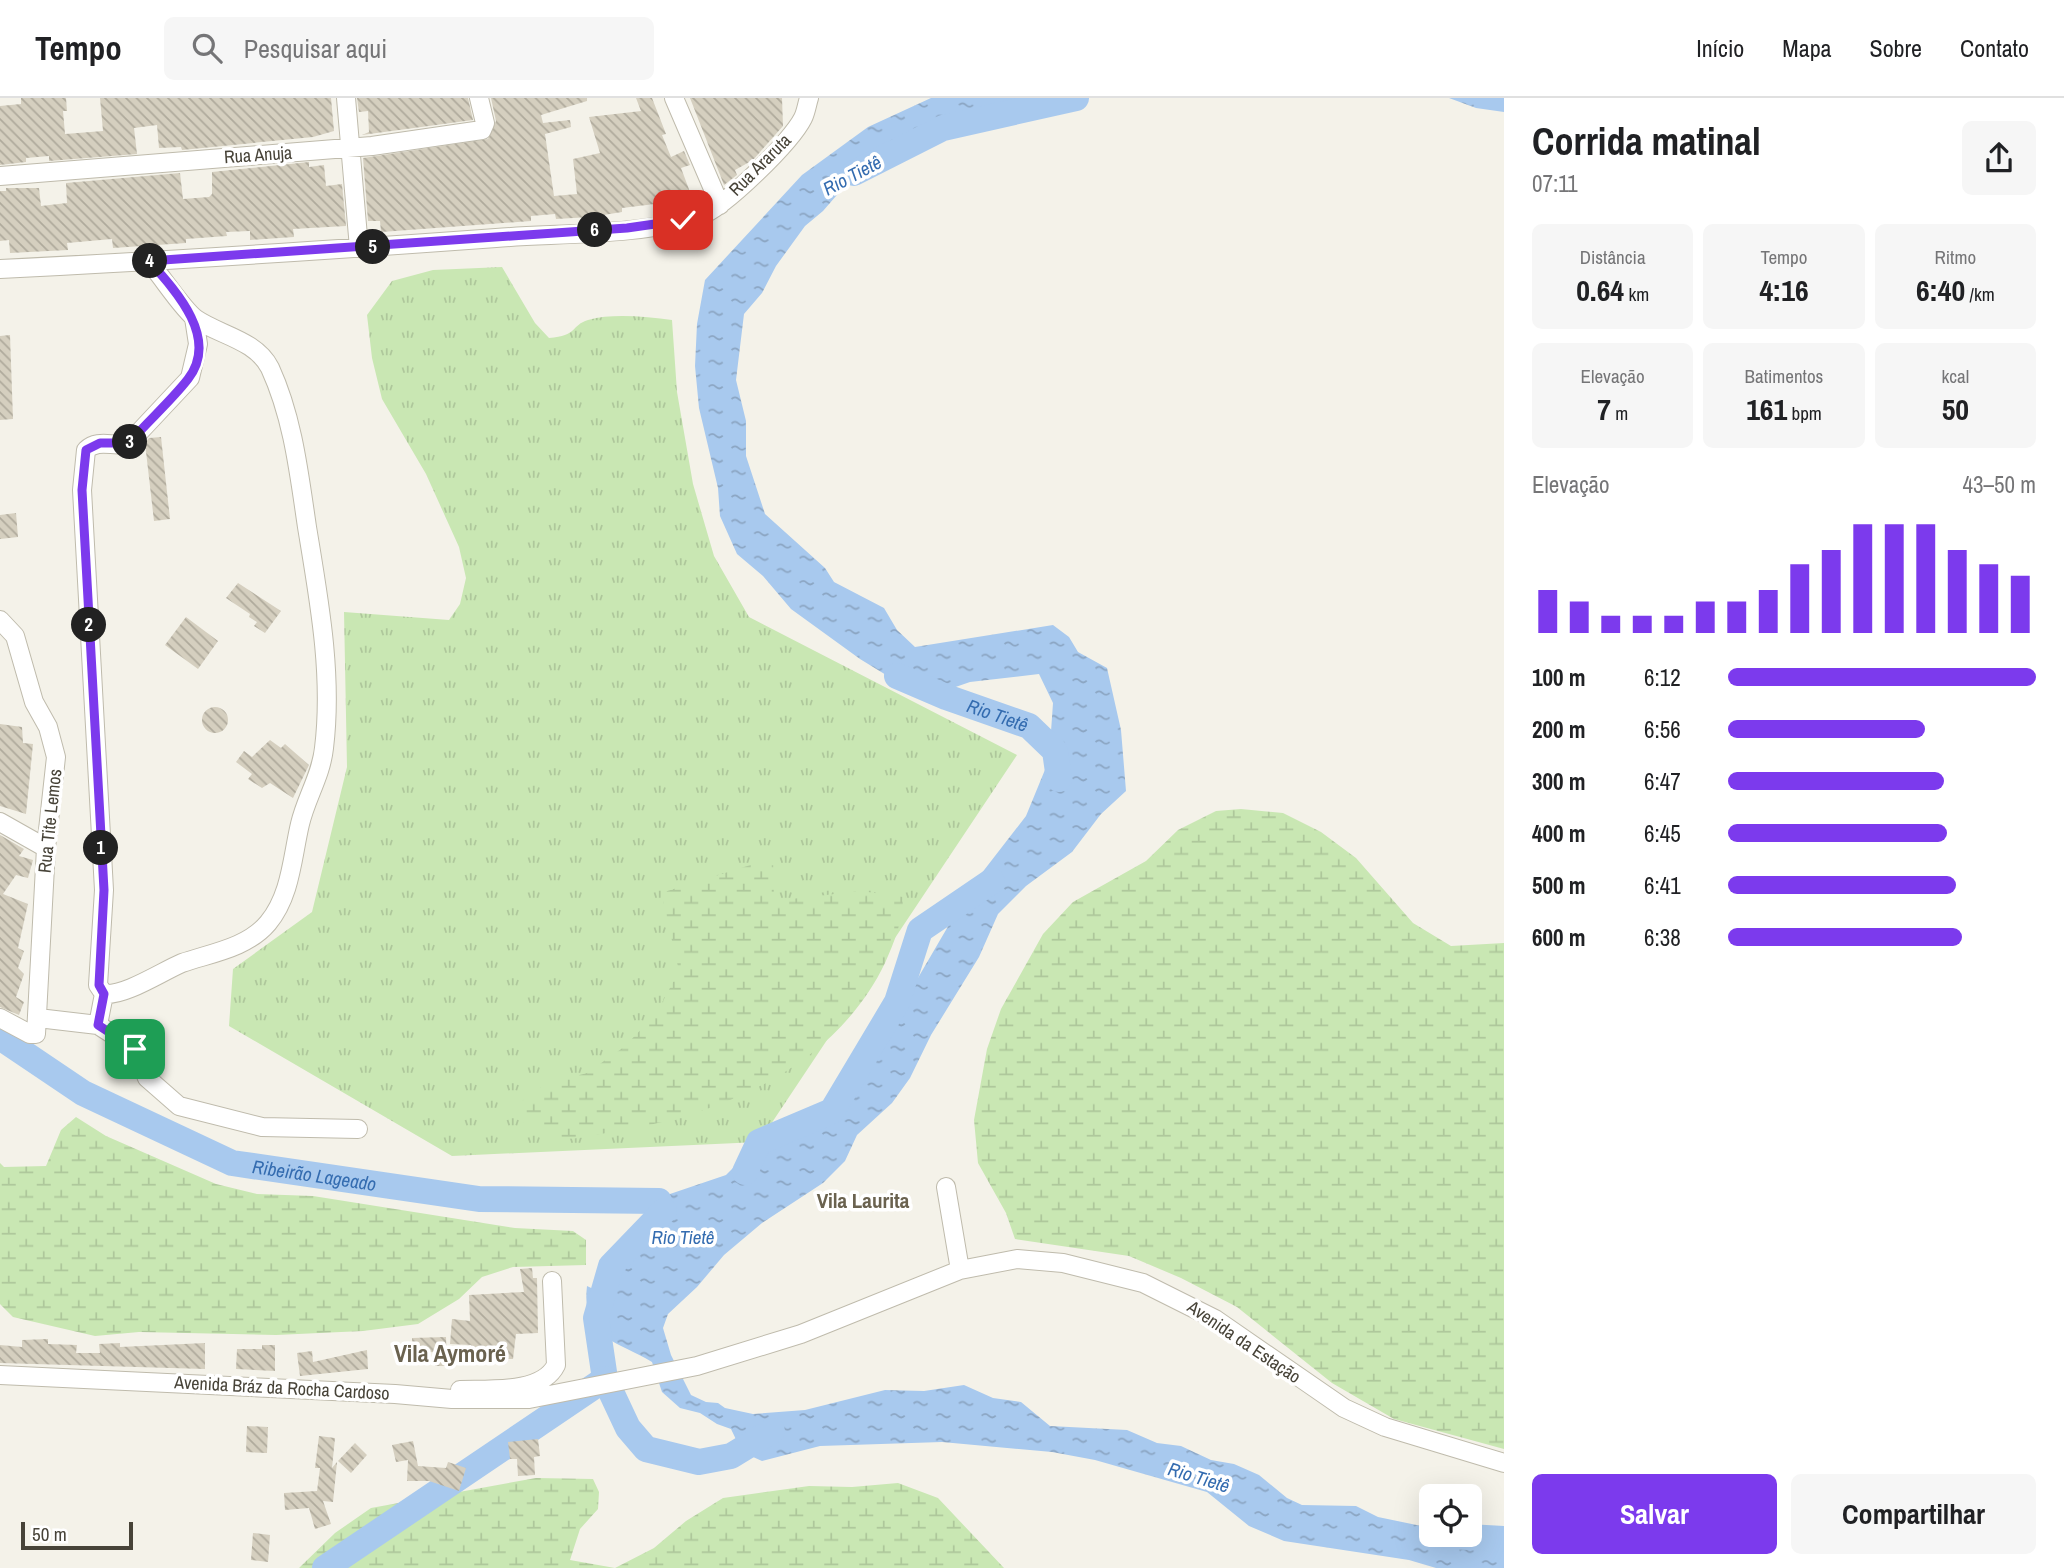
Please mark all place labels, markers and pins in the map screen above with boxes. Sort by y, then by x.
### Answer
pin [653,190,713,250]
pin: 6 [578,212,612,248]
pin: 5 [356,230,390,264]
pin: 4 [132,244,168,278]
pin: 3 [113,424,148,460]
pin: 2 [72,608,106,642]
pin: 1 [84,830,119,866]
pin [105,1019,165,1079]

